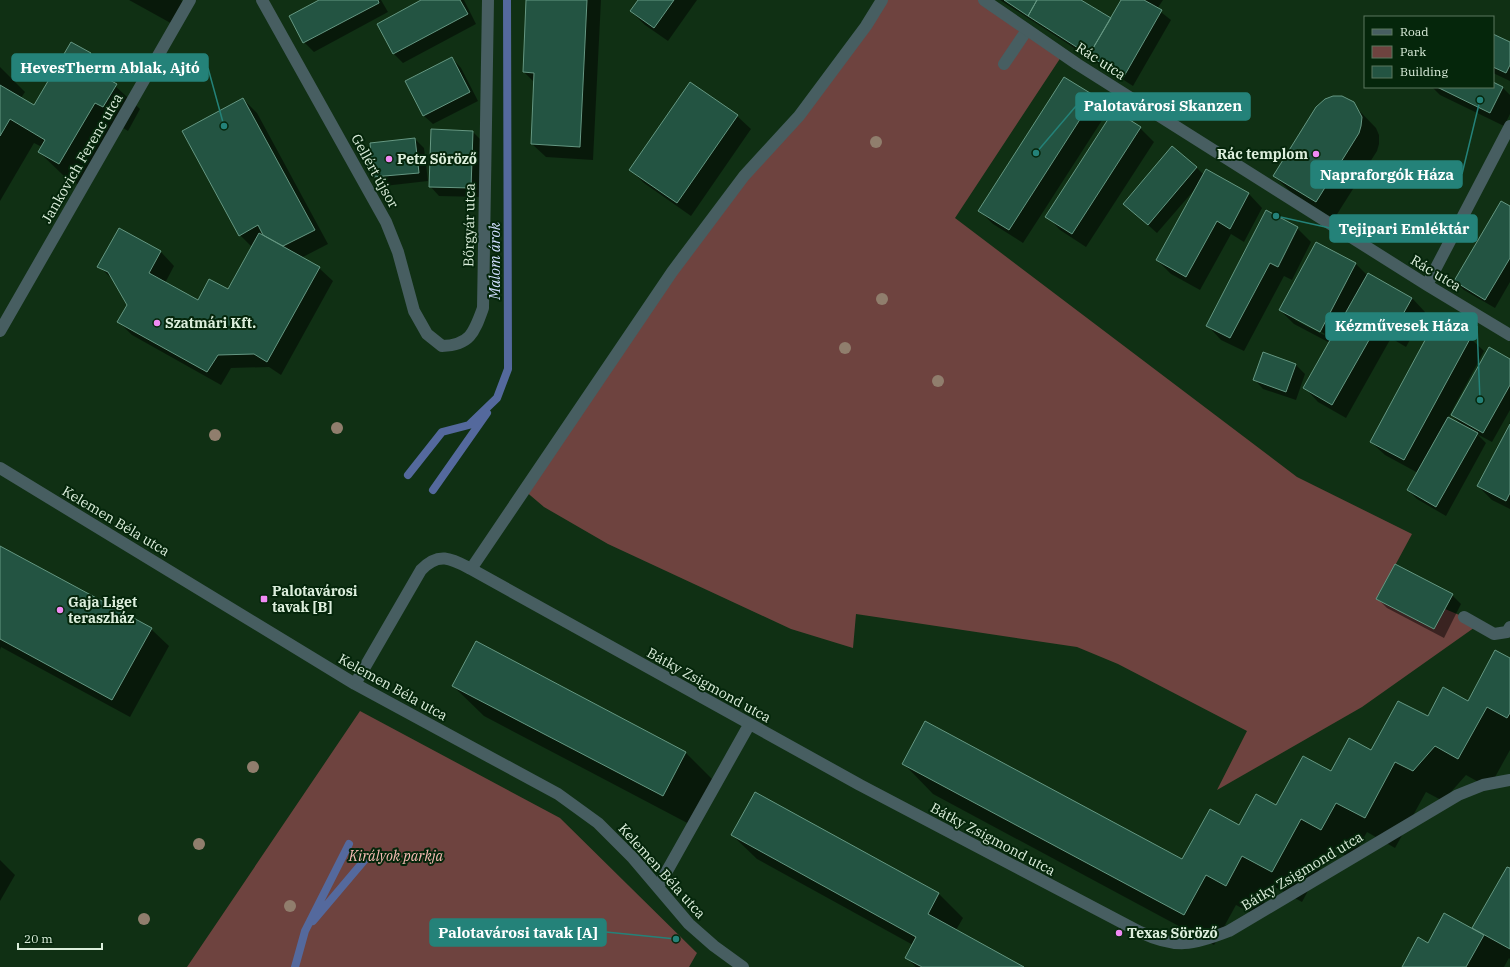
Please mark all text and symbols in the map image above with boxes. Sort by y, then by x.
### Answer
legend [1364,16,1494,88]
text: Road [1400,24,1429,39]
street label: Rác utca [1073,38,1130,84]
text: Park [1400,44,1426,59]
callout: HevesTherm Ablak, Ajtó [12,54,208,81]
text: HevesTherm Ablak, Ajtó [20,58,200,77]
text: Building [1400,64,1448,79]
street label: Jankovich Ferenc utca [37,90,127,226]
callout: Palotavárosi Skanzen [1076,93,1250,120]
text: Palotavárosi Skanzen [1084,96,1242,115]
street label: Gellért újsor [347,131,403,212]
place label: Rác templom [1217,145,1308,163]
marker: Rác templom [1311,149,1321,159]
place label: Petz Söröző [397,150,477,168]
marker: Petz Söröző [384,154,394,164]
callout: Napraforgók Háza [1311,161,1462,188]
text: Napraforgók Háza [1320,165,1454,184]
street label: Bőrgyár utca [459,182,479,267]
callout: Tejipari Emléktár [1330,215,1477,242]
text: Tejipari Emléktár [1339,219,1470,238]
water label: Malom árok [485,222,504,301]
street label: Rác utca [1407,251,1465,295]
callout: Kézművesek Háza [1326,313,1477,340]
place label: Szatmári Kft. [165,314,256,332]
text: Kézművesek Háza [1335,316,1469,335]
marker: Szatmári Kft. [152,318,162,328]
street label: Kelemen Béla utca [59,482,173,560]
place label: Palotavárosi tavak [B] [272,582,358,616]
place label: Gaja Liget teraszház [68,593,137,627]
marker: Palotavárosi tavak [B] [259,594,269,604]
marker: Gaja Liget teraszház [55,605,65,615]
street label: Bátky Zsigmond utca [644,643,774,727]
street label: Kelemen Béla utca [335,650,451,725]
street label: Bátky Zsigmond utca [927,798,1059,880]
street label: Kelemen Béla utca [614,820,710,923]
street label: Bátky Zsigmond utca [1238,827,1366,914]
park label: Királyok parkja [348,847,444,865]
callout: Palotavárosi tavak [A] [430,919,606,946]
text: Palotavárosi tavak [A] [438,923,598,942]
place label: Texas Söröző [1127,924,1218,942]
scale bar [18,925,102,951]
marker: Texas Söröző [1114,928,1124,938]
text: 20 m [24,931,53,946]

